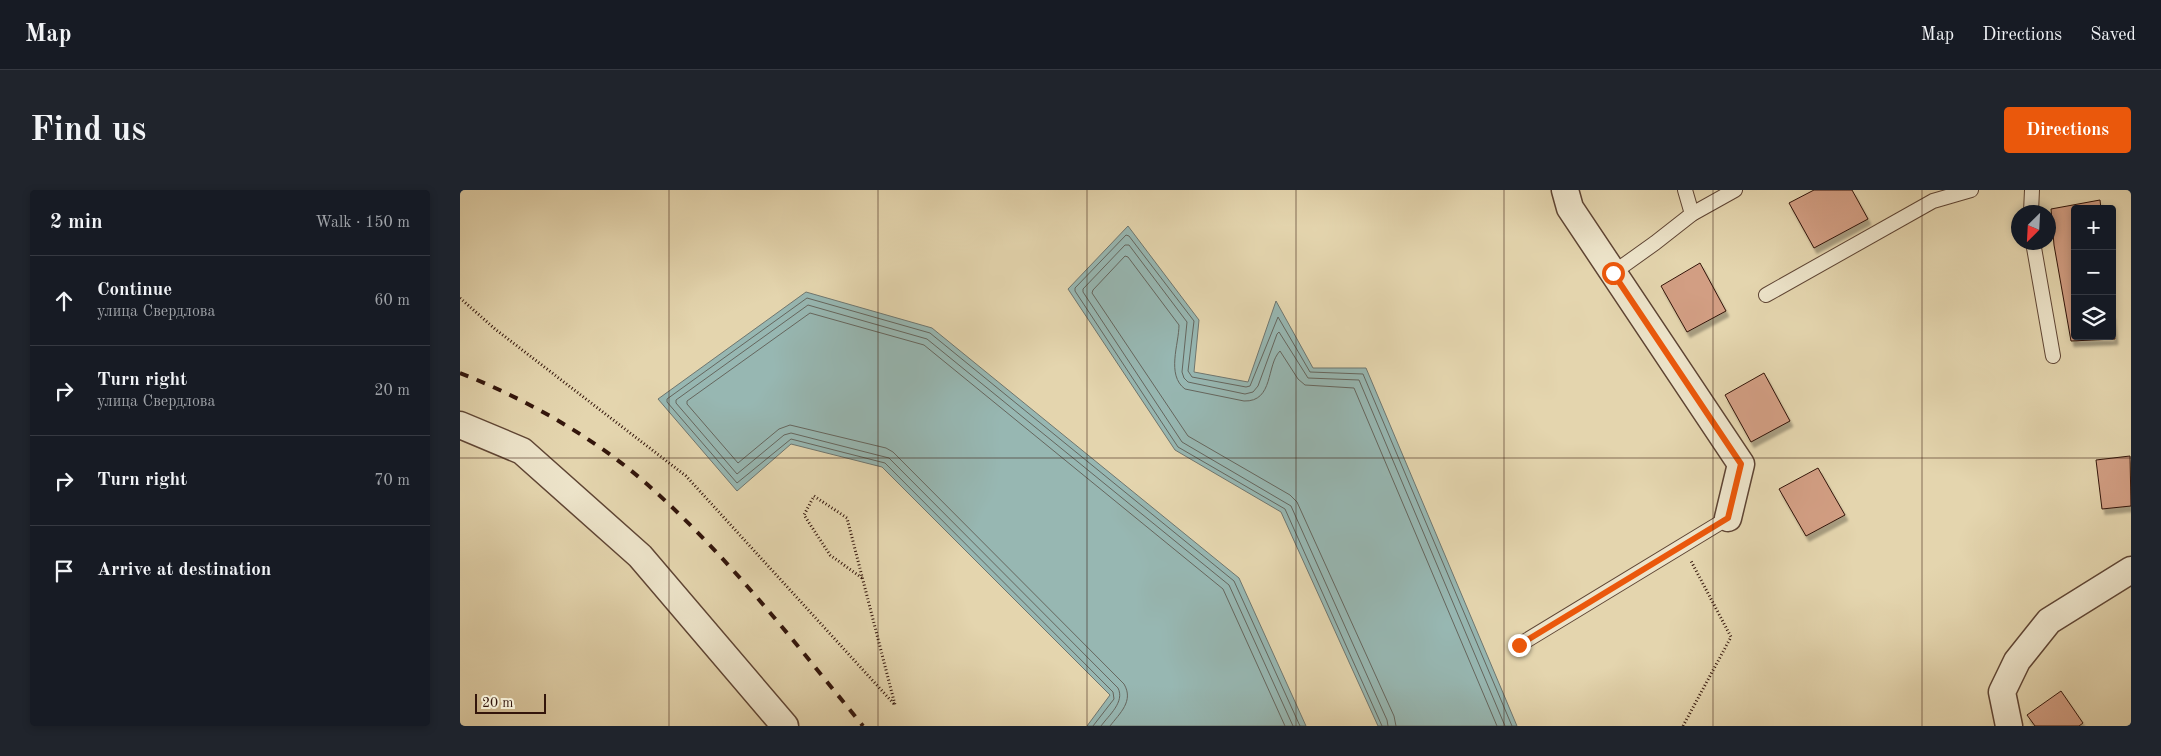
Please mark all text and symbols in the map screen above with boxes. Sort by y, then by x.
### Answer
text: Map [25,23,72,47]
text: Map [1921,26,1954,44]
text: Directions [1982,26,2062,44]
text: Saved [2090,26,2136,44]
button: Directions [2004,107,2131,153]
text: Find us [30,113,146,148]
north arrow [2011,205,2056,250]
map controls [2071,205,2116,340]
button: + [2071,205,2116,250]
text: 2 min [50,212,103,233]
text: Walk · 150 m [315,215,410,231]
button: − [2071,250,2116,295]
route start [1602,262,1625,285]
text: Continue [97,281,172,300]
icon: ahead [50,287,78,315]
text: 60 m [374,293,410,309]
button: layers [2071,295,2116,340]
text: улица Свердлова [97,304,215,320]
text: Turn right [97,371,187,390]
icon: right [50,377,78,405]
text: 20 m [374,383,410,399]
text: улица Свердлова [97,394,215,410]
icon: right [50,467,78,495]
text: Turn right [97,471,187,490]
text: 70 m [374,473,410,489]
icon: arrive [50,557,78,585]
text: Arrive at destination [97,561,271,580]
route end [1508,634,1531,657]
scale bar [475,691,546,714]
text: 20 m [482,696,513,710]

